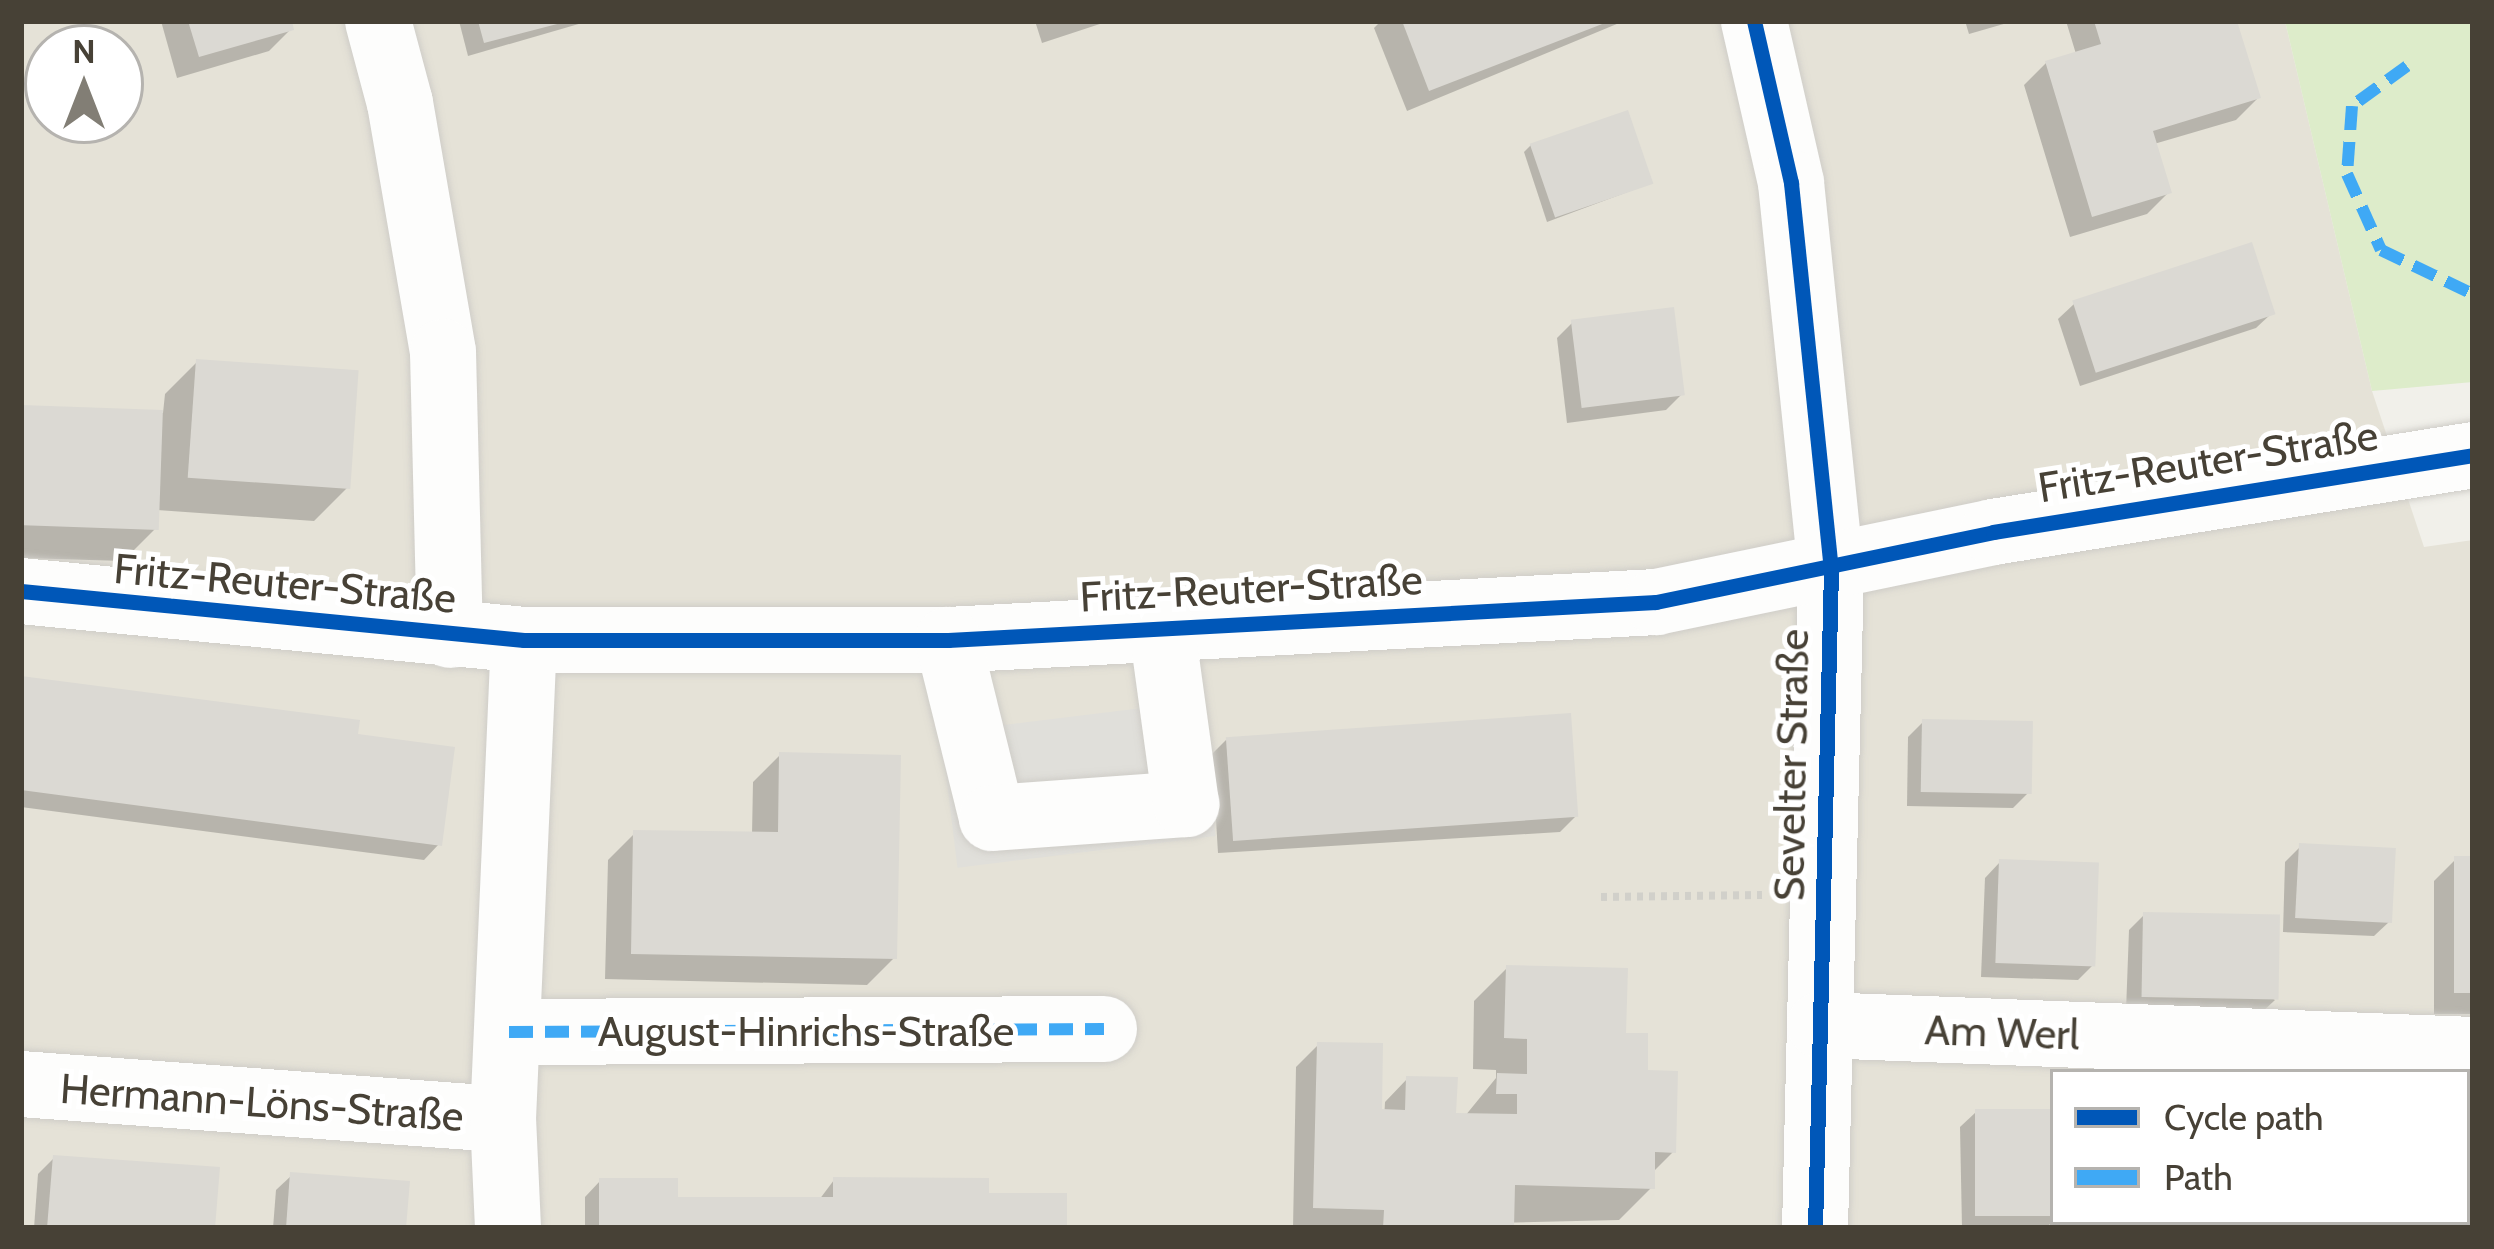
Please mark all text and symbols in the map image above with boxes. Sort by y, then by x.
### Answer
north arrow [24,24,144,144]
text: N [72,31,96,71]
street label: Fritz-Reuter-Straße [2035,409,2381,513]
street label: Fritz-Reuter-Straße [112,543,458,623]
street label: Fritz-Reuter-Straße [1078,554,1424,622]
street label: Sevelter Straße [1763,628,1819,902]
street label: Am Werl [1924,1004,2080,1060]
street label: August-Hinrichs-Straße [598,1006,1014,1056]
street label: Hermann-Löns-Straße [59,1063,465,1141]
legend [2050,1069,2470,1225]
text: Cycle path [2164,1095,2324,1139]
text: Path [2164,1155,2233,1199]

